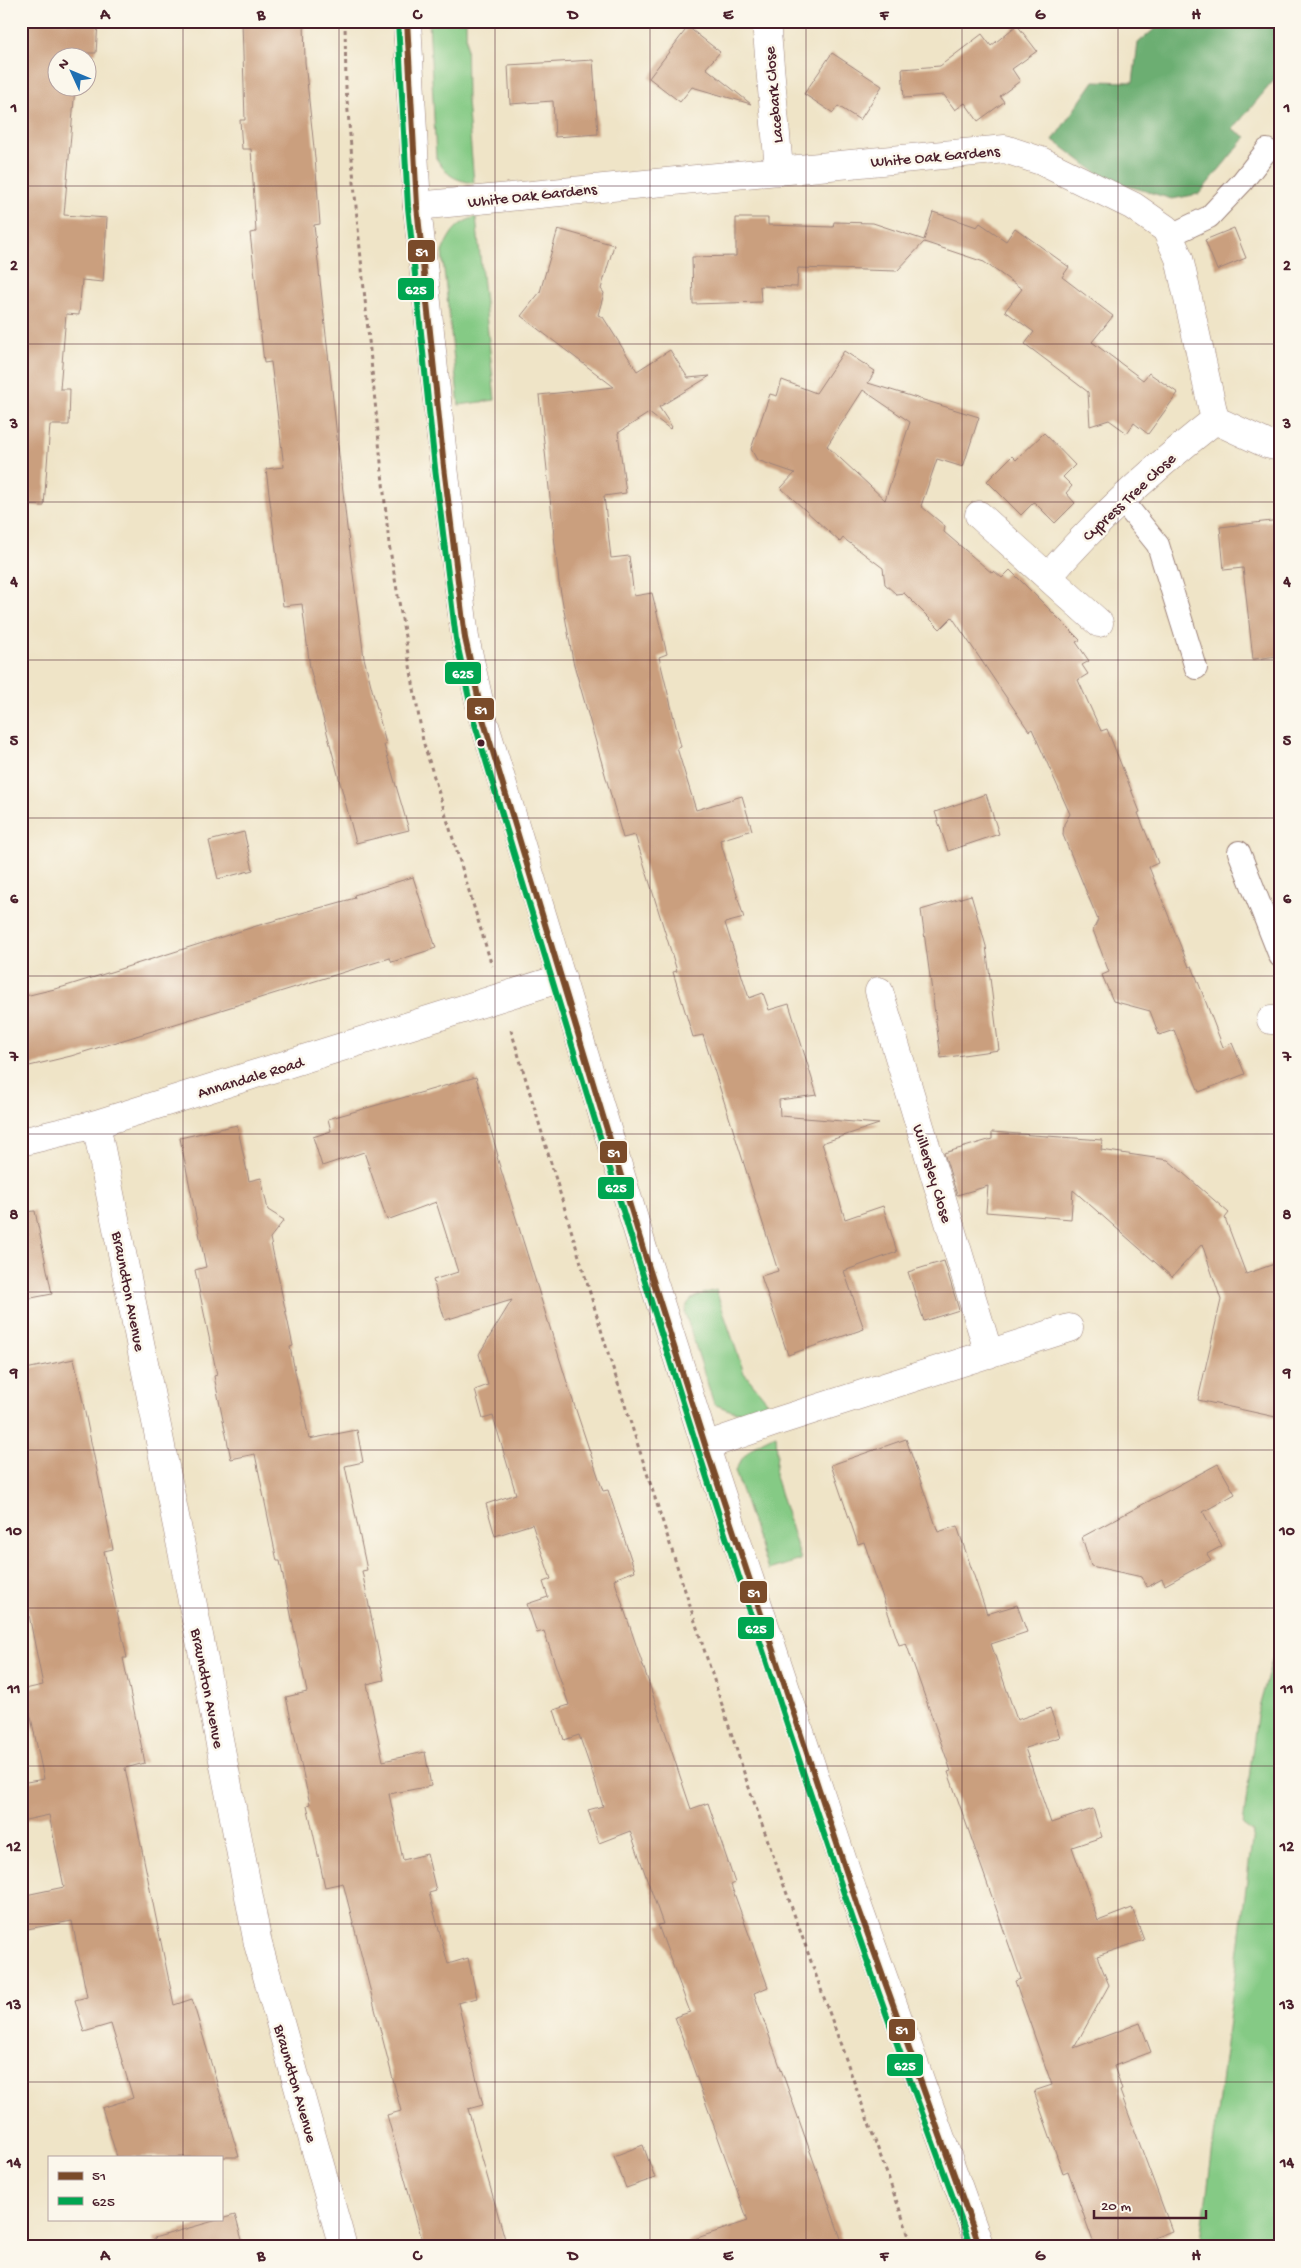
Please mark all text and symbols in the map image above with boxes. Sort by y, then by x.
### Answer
text: A [99,7,111,26]
text: B [256,7,266,26]
text: C [412,7,423,26]
text: D [566,7,579,26]
text: E [723,7,734,26]
text: F [879,7,890,26]
text: G [1035,7,1046,26]
text: H [1191,7,1201,26]
street label: Lacebark Close [762,45,789,144]
north arrow [48,48,98,98]
text: N [55,56,74,74]
text: 1 [10,100,17,119]
text: 1 [1283,100,1290,119]
street label: White Oak Gardens [870,143,1002,174]
street label: White Oak Gardens [467,181,599,214]
line badge: 51 [407,239,436,263]
text: 51 [415,245,429,262]
text: 2 [10,258,18,277]
text: 2 [1283,258,1291,277]
line badge: 625 [397,277,435,301]
text: 625 [405,283,427,300]
text: 3 [9,416,18,435]
text: 3 [1282,416,1291,435]
street label: Cypress Tree Close [1080,450,1182,547]
text: 4 [9,574,18,593]
text: 4 [1282,574,1291,593]
line badge: 625 [444,661,482,685]
text: 625 [452,667,474,684]
line badge: 51 [466,697,495,721]
text: 51 [474,703,488,720]
text: 5 [10,733,19,752]
text: 5 [1283,733,1292,752]
unlabelled marker [476,738,486,748]
text: 6 [10,891,19,910]
text: 6 [1283,891,1292,910]
text: 7 [9,1049,19,1068]
text: 7 [1282,1049,1292,1068]
street label: Annandale Road [196,1054,308,1104]
street label: Willersley Close [907,1122,955,1226]
line badge: 51 [599,1140,628,1164]
text: 51 [607,1146,621,1163]
line badge: 625 [597,1176,635,1200]
text: 625 [605,1181,627,1198]
text: 8 [10,1207,19,1226]
text: 8 [1283,1207,1292,1226]
street label: Braundton Avenue [105,1229,148,1354]
text: 9 [9,1365,18,1384]
text: 9 [1282,1365,1291,1384]
text: 10 [5,1523,22,1542]
text: 10 [1278,1523,1295,1542]
line badge: 51 [739,1580,768,1604]
text: 51 [747,1586,761,1603]
line badge: 625 [737,1616,775,1640]
text: 625 [745,1622,767,1639]
street label: Braundton Avenue [184,1626,227,1751]
text: 11 [7,1681,20,1700]
text: 11 [1280,1681,1293,1700]
text: 12 [6,1839,21,1858]
text: 12 [1279,1839,1294,1858]
text: 13 [6,1997,21,2016]
text: 13 [1279,1997,1294,2016]
line badge: 51 [888,2018,916,2042]
street label: Braundton Avenue [267,2022,320,2146]
text: 51 [895,2023,909,2040]
line badge: 625 [886,2053,924,2077]
text: 625 [894,2059,916,2076]
text: 14 [6,2155,21,2174]
text: 14 [1279,2155,1294,2174]
legend [48,2156,222,2220]
text: 51 [92,2168,106,2186]
scale bar [1094,2188,1206,2220]
text: 625 [92,2194,115,2212]
text: 20 m [1101,2198,1131,2216]
text: A [99,2248,111,2267]
text: B [256,2248,266,2267]
text: C [412,2248,423,2267]
text: D [566,2248,579,2267]
text: E [723,2248,734,2267]
text: F [879,2248,890,2267]
text: G [1035,2248,1046,2267]
text: H [1191,2248,1201,2267]

